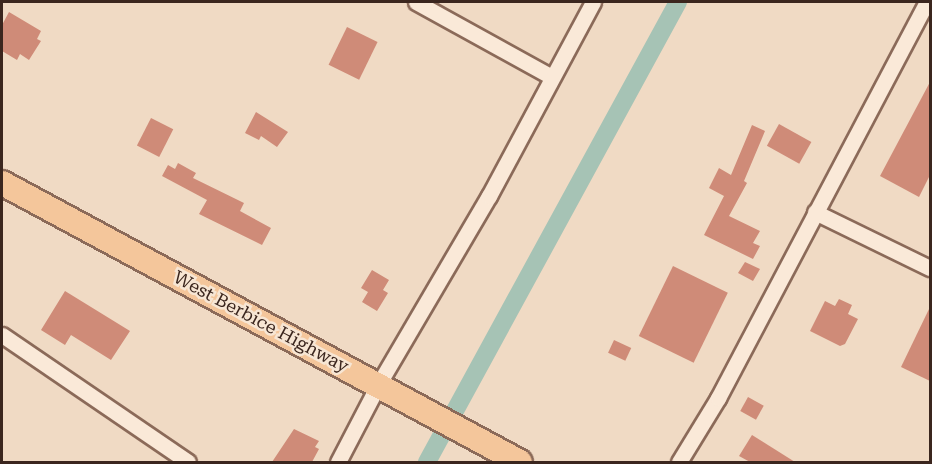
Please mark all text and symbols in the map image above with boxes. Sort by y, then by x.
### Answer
street label: West Berbice Highway [170,267,352,377]

